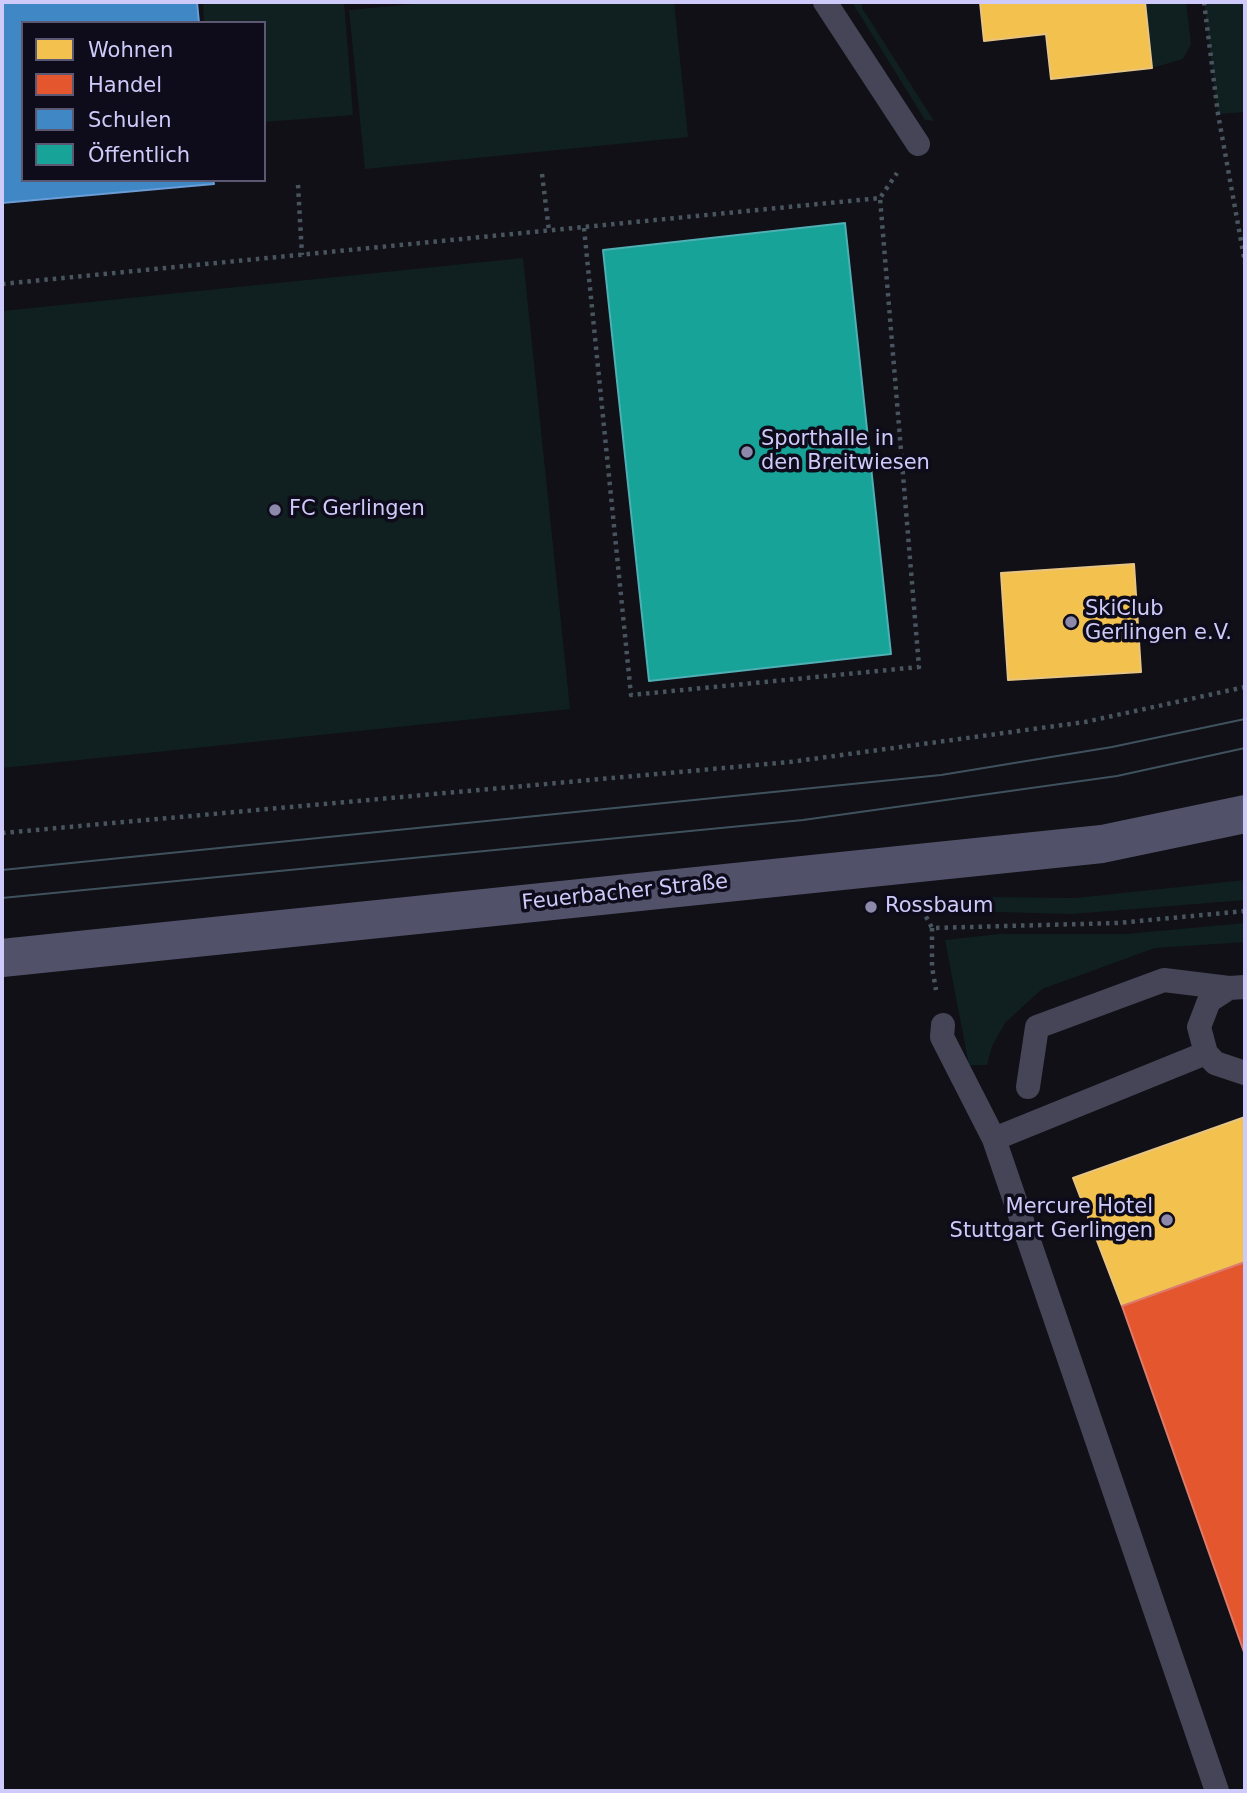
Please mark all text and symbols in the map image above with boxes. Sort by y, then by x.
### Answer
legend [21,21,266,182]
text: Wohnen [88,38,173,62]
text: Handel [88,73,162,97]
text: Schulen [88,108,172,132]
text: Öffentlich [88,143,190,167]
place label: Sporthalle in den Breitwiesen [761,427,930,477]
marker: Sporthalle in den Breitwiesen [739,444,755,460]
place label: FC Gerlingen [289,497,425,523]
marker: FC Gerlingen [267,502,283,518]
place label: SkiClub Gerlingen e.V. [1085,597,1232,647]
marker: SkiClub Gerlingen e.V. [1063,614,1079,630]
street label: Feuerbacher Straße [521,870,729,916]
place label: Rossbaum [885,894,993,920]
marker: Rossbaum [863,899,879,915]
place label: Mercure Hotel Stuttgart Gerlingen [950,1195,1153,1245]
marker: Mercure Hotel Stuttgart Gerlingen [1159,1212,1175,1228]

